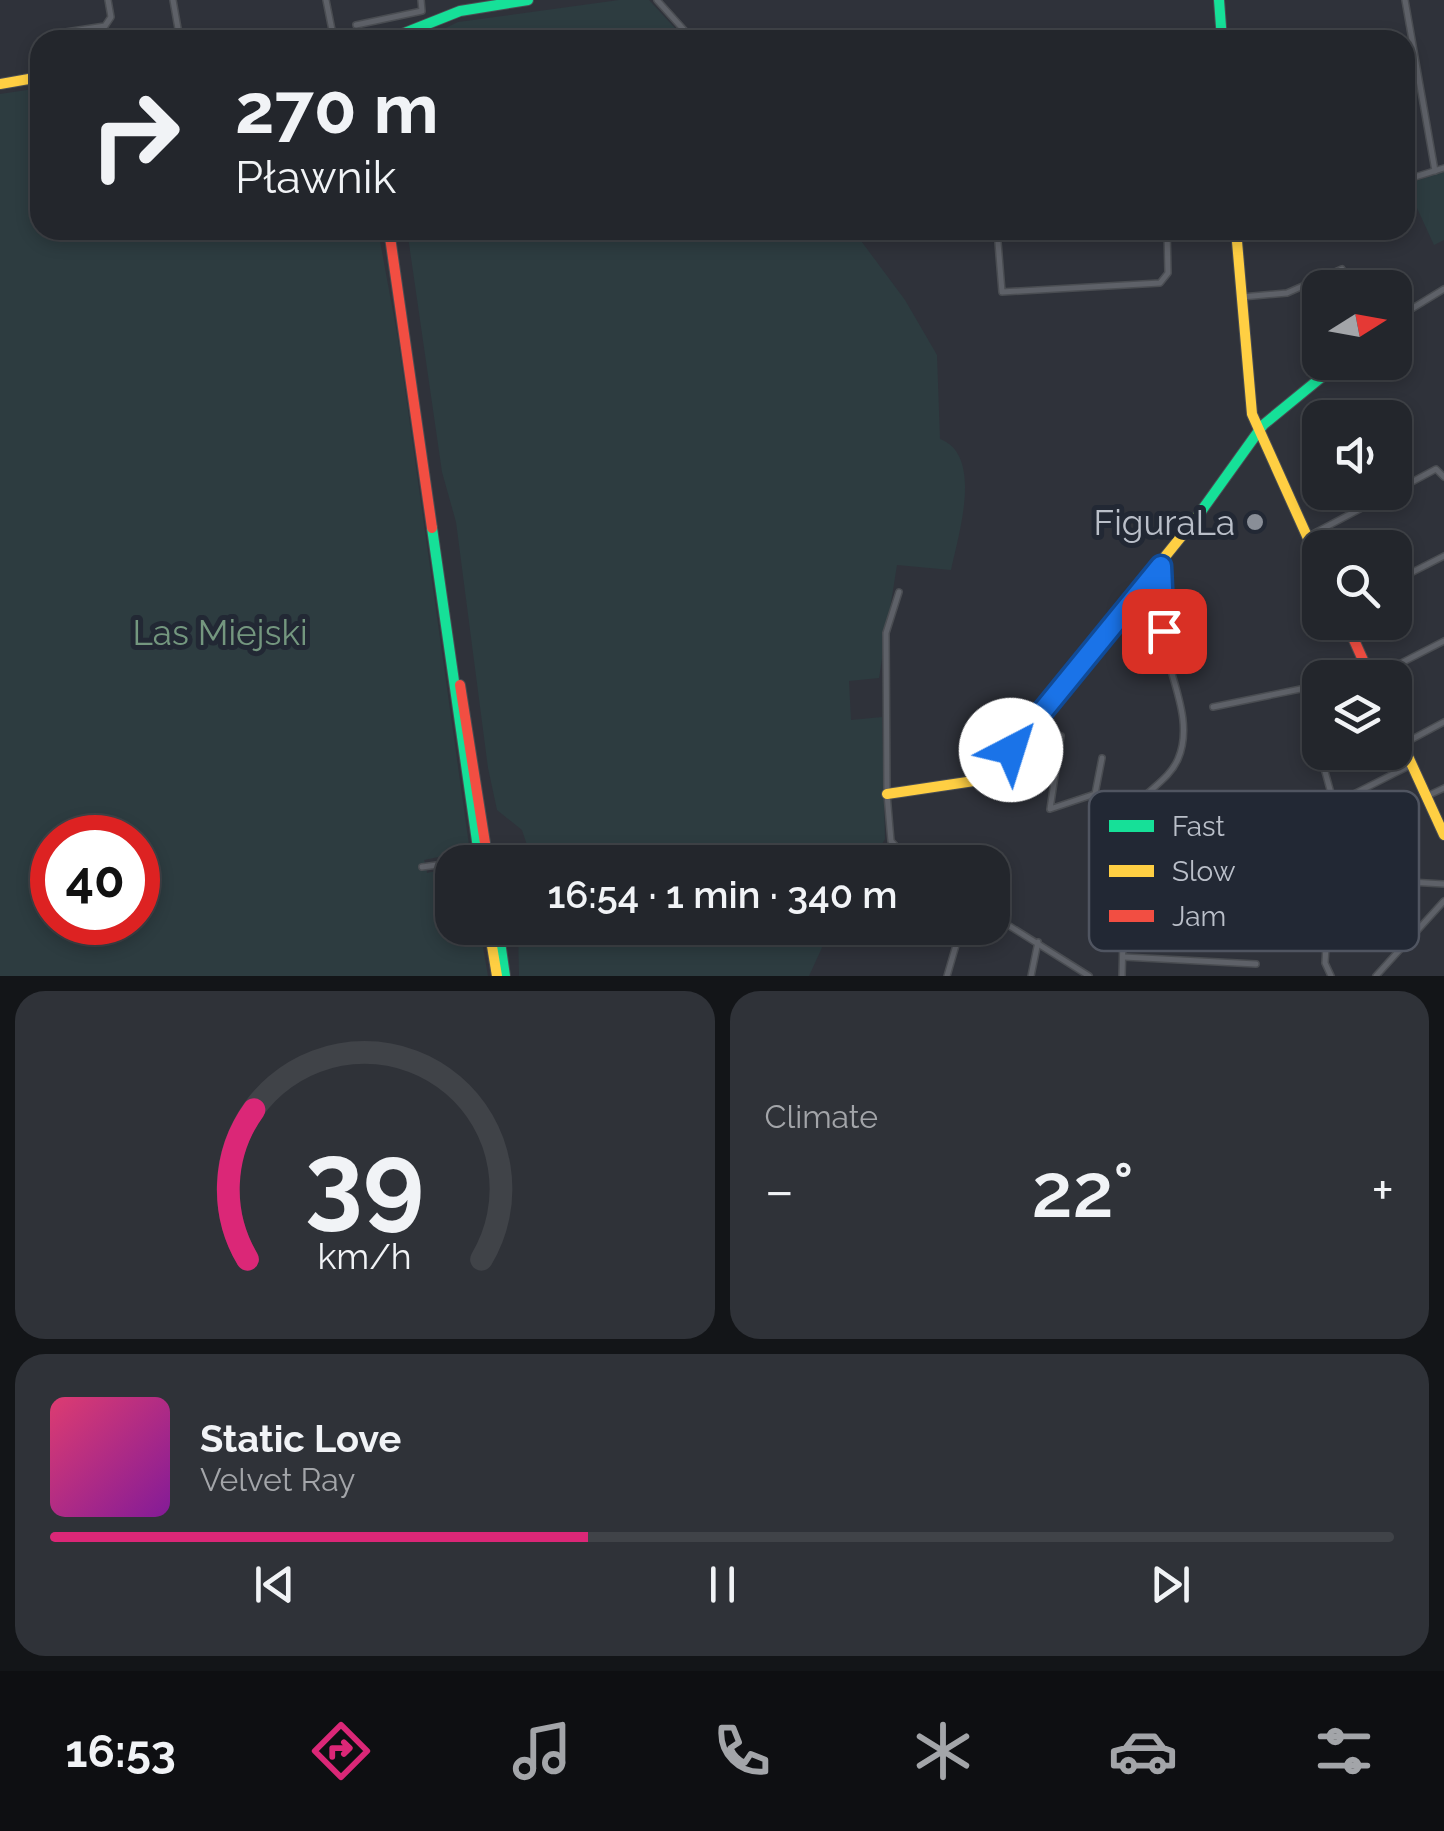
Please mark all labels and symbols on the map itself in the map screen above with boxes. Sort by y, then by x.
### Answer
north arrow [1302,270,1412,380]
place label: FiguraLa [1094,502,1235,543]
marker: FiguraLa [1244,511,1266,533]
pin [1122,589,1207,674]
park label: Las Miejski [132,612,308,653]
position arrow [959,698,1063,802]
legend [1089,791,1419,951]
text: Fast [1172,810,1225,843]
speed limit sign: 40 [30,815,160,945]
text: Slow [1172,855,1236,888]
text: Jam [1172,900,1226,933]

